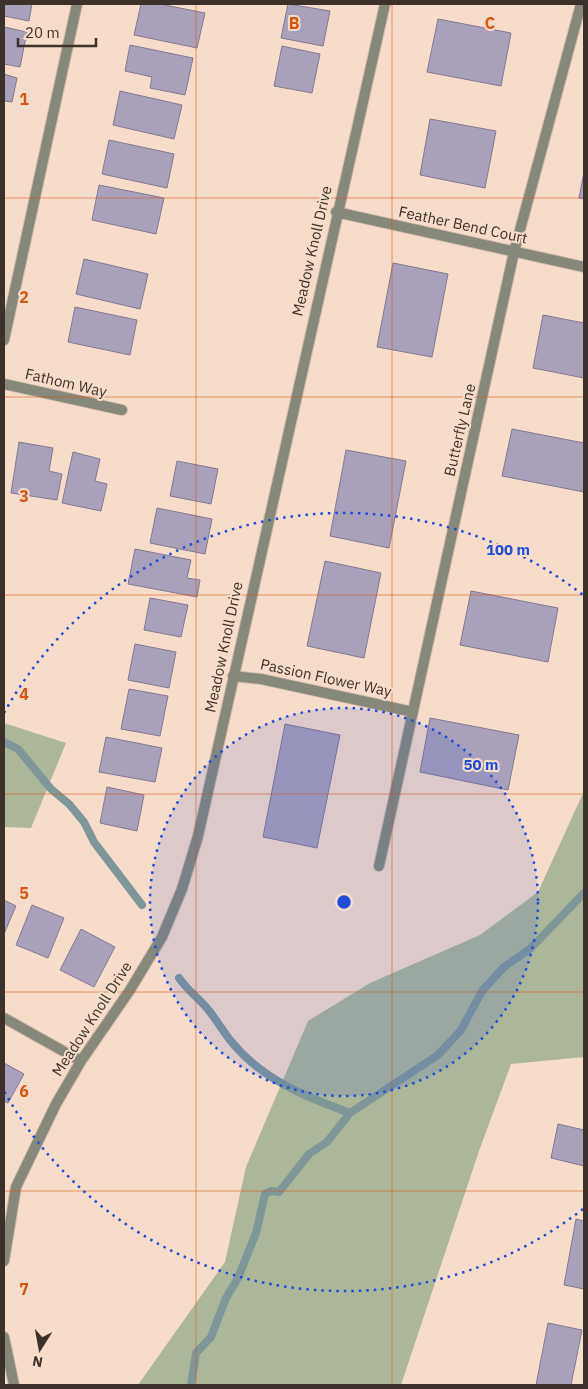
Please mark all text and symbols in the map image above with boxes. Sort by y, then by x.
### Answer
text: B [289,13,300,33]
text: C [485,13,495,33]
scale bar [18,15,95,47]
text: 20 m [25,23,60,42]
text: 1 [19,89,29,109]
street label: Meadow Knoll Drive [287,184,336,318]
street label: Feather Bend Court [397,202,529,247]
text: 2 [19,287,29,307]
street label: Fathom Way [23,364,109,401]
street label: Butterfly Lane [440,382,479,478]
text: 3 [19,486,29,506]
text: 100 m [486,540,530,559]
street label: Meadow Knoll Drive [200,580,247,714]
street label: Passion Flower Way [259,654,394,701]
text: 4 [19,684,29,704]
text: 50 m [464,755,498,774]
text: 5 [19,883,29,903]
centre of rings [335,893,353,911]
street label: Meadow Knoll Drive [47,958,136,1080]
text: 6 [19,1081,29,1101]
text: 7 [19,1279,29,1299]
north arrow [15,1324,65,1374]
text: N [31,1352,44,1372]

